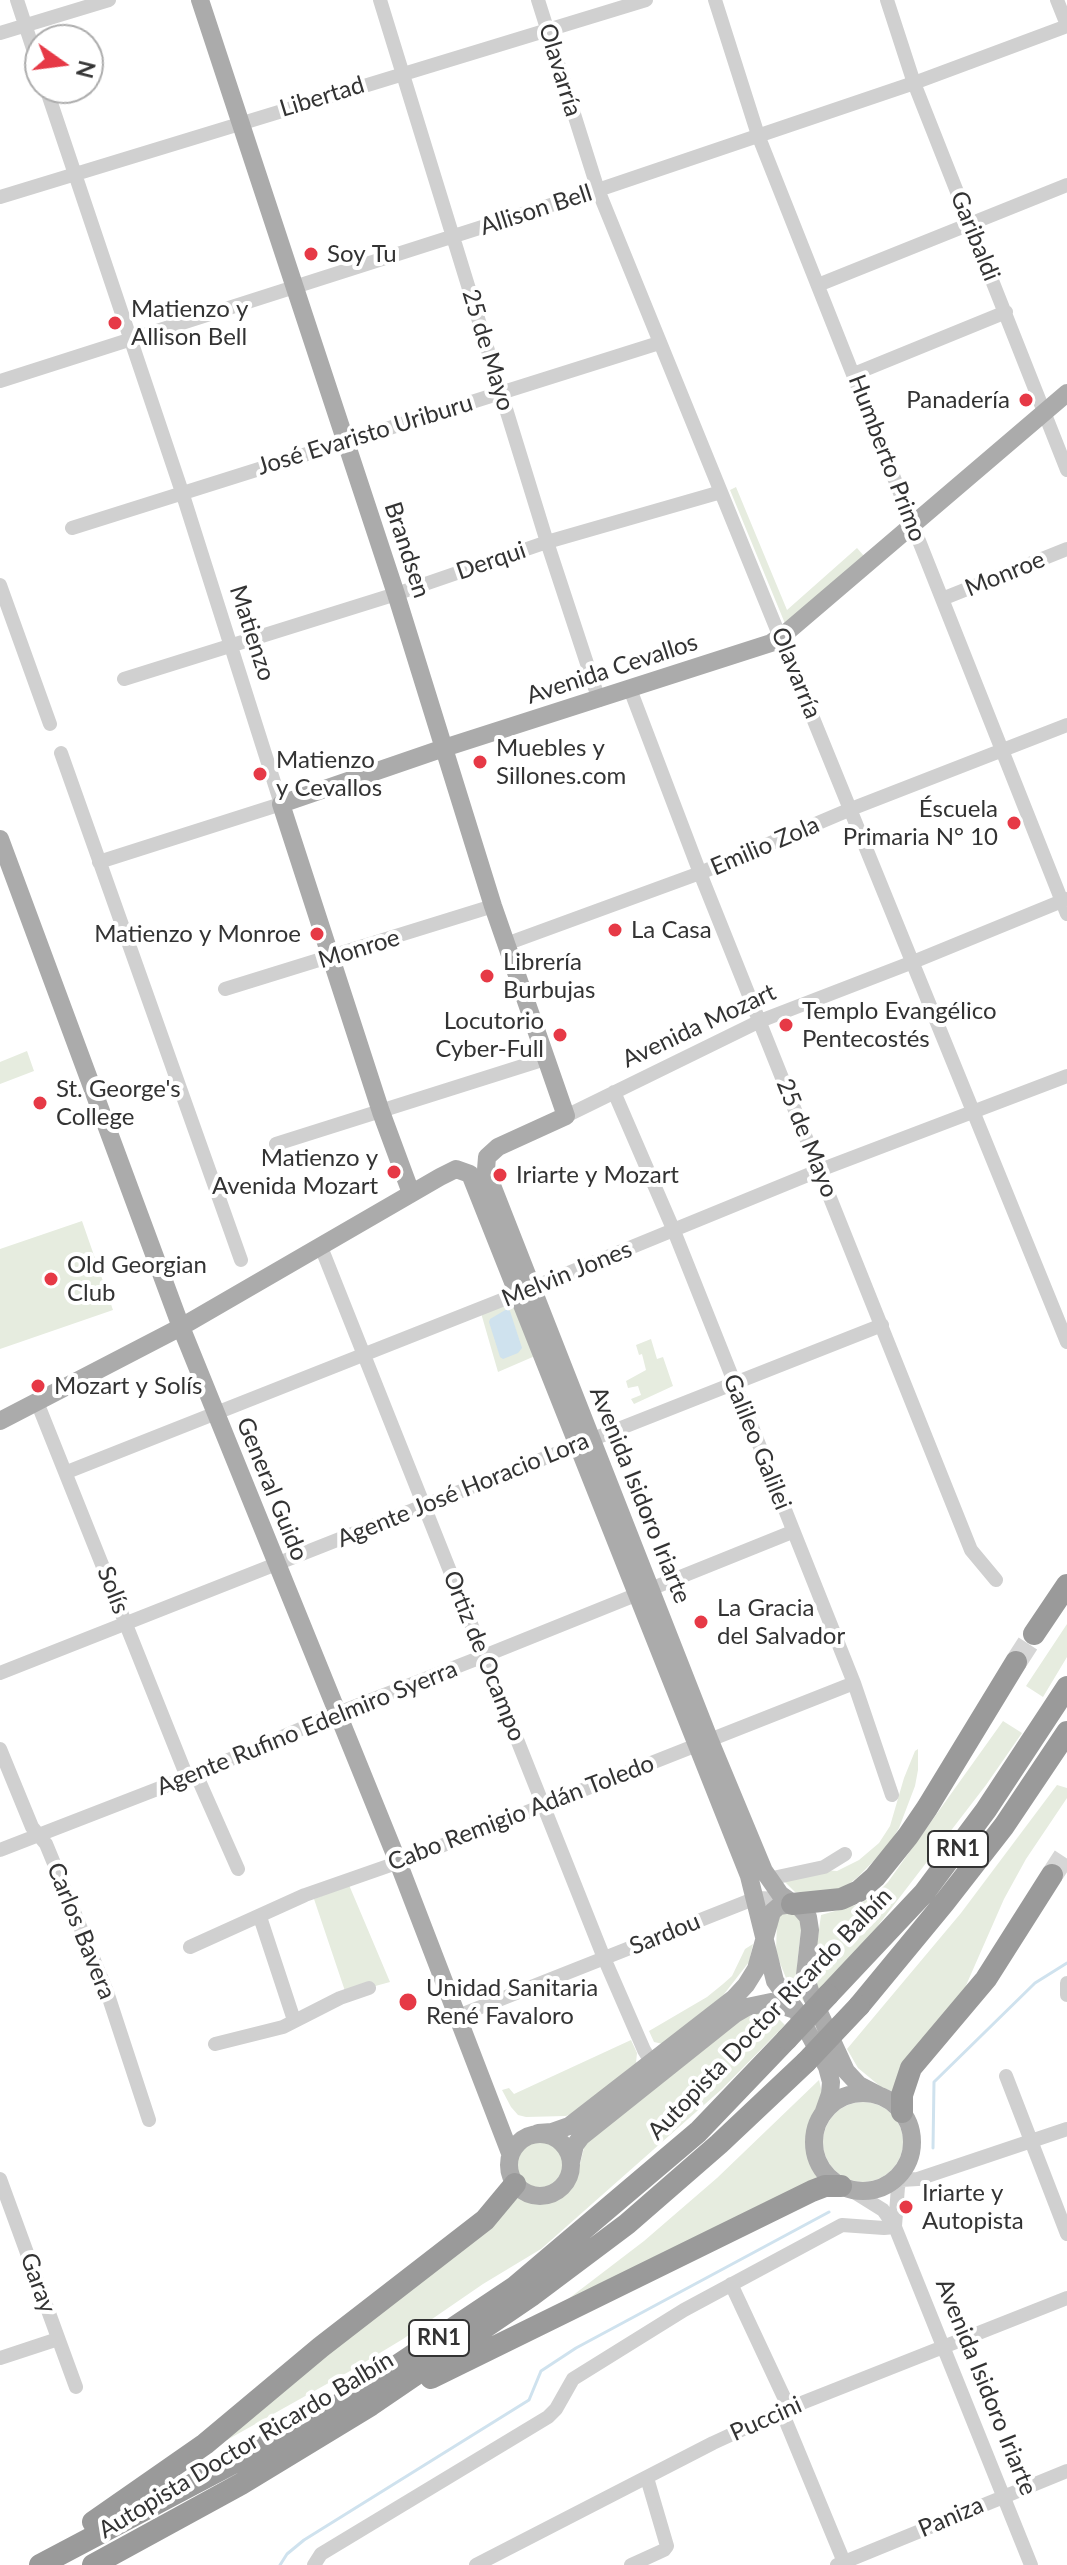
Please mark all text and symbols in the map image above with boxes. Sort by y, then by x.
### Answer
street label: Olavarría [532,20,588,120]
north arrow [24,24,104,104]
text: N [71,58,101,81]
street label: Libertad [276,71,368,123]
street label: Allison Bell [476,178,596,242]
street label: Garibaldi [944,187,1006,285]
place label: Soy Tu [327,240,397,268]
marker: Soy Tu [302,245,320,263]
street label: 25 de Mayo [456,286,520,414]
place label: Matienzo y Allison Bell [131,295,248,351]
marker: Matienzo y Allison Bell [106,314,124,332]
street label: Humberto Primo [842,370,932,546]
place label: Panadería [906,386,1010,414]
street label: José Evaristo Uriburu [254,389,476,481]
marker: Panadería [1017,391,1035,409]
street label: Brandsen [378,498,436,602]
street label: Derqui [452,536,530,586]
street label: Monroe [961,545,1049,603]
street label: Matienzo [223,582,281,684]
street label: Olavarría [765,623,827,723]
street label: Avenida Cevallos [523,628,701,710]
place label: Muebles y Sillones.com [496,734,626,790]
place label: Matienzo y Cevallos [276,746,382,802]
marker: Muebles y Sillones.com [471,753,489,771]
marker: Matienzo y Cevallos [251,765,269,783]
place label: Éscuela Primaria N° 10 [843,795,998,851]
street label: Emilio Zola [706,810,824,882]
marker: Éscuela Primaria N° 10 [1005,814,1023,832]
place label: La Casa [631,916,712,944]
place label: Matienzo y Monroe [94,920,301,948]
marker: La Casa [606,921,624,939]
street label: Monroe [315,923,403,975]
marker: Matienzo y Monroe [308,925,326,943]
place label: Librería Burbujas [503,948,595,1004]
marker: Librería Burbujas [478,967,496,985]
street label: Avenida Mozart [618,978,780,1074]
place label: Templo Evangélico Pentecostés [802,997,997,1053]
place label: Locutorio Cyber-Full [435,1007,544,1063]
marker: Templo Evangélico Pentecostés [777,1016,795,1034]
marker: Locutorio Cyber-Full [551,1026,569,1044]
street label: 25 de Mayo [770,1074,844,1202]
place label: St. George's College [56,1075,181,1131]
marker: St. George's College [31,1094,49,1112]
place label: Matienzo y Avenida Mozart [212,1144,378,1200]
place label: Iriarte y Mozart [516,1161,679,1189]
marker: Matienzo y Avenida Mozart [385,1163,403,1181]
marker: Iriarte y Mozart [491,1166,509,1184]
street label: Melvin Jones [498,1235,636,1313]
place label: Old Georgian Club [67,1251,207,1307]
marker: Old Georgian Club [42,1270,60,1288]
street label: Galileo Galilei [717,1370,797,1514]
place label: Mozart y Solís [54,1372,202,1400]
marker: Mozart y Solís [29,1377,47,1395]
street label: Avenida Isidoro Iriarte [583,1382,697,1608]
street label: General Guido [230,1413,314,1565]
street label: Agente José Horacio Lora [333,1426,593,1554]
street label: Solís [91,1562,135,1618]
street label: Ortiz de Ocampo [437,1567,531,1745]
place label: La Gracia del Salvador [717,1594,845,1650]
marker: La Gracia del Salvador [692,1613,710,1631]
street label: Agente Rufino Edelmiro Syerra [153,1654,461,1802]
street label: Cabo Remigio Adán Toledo [384,1749,658,1877]
road number: RN1 [928,1831,988,1867]
street label: Carlos Bavera [41,1859,121,2003]
street label: Autopista Doctor Ricardo Balbín [642,1882,898,2146]
street label: Sardou [626,1907,704,1961]
place label: Unidad Sanitaria René Favaloro [426,1974,598,2030]
marker: Unidad Sanitaria René Favaloro [397,1991,419,2013]
place label: Iriarte y Autopista [922,2179,1024,2235]
marker: Iriarte y Autopista [897,2198,915,2216]
street label: Garay [14,2249,62,2317]
street label: Avenida Isidoro Iriarte [929,2274,1043,2500]
road number: RN1 [409,2320,469,2356]
street label: Autopista Doctor Ricardo Balbín [93,2345,399,2545]
street label: Puccini [726,2391,806,2447]
street label: Paniza [914,2490,988,2544]

